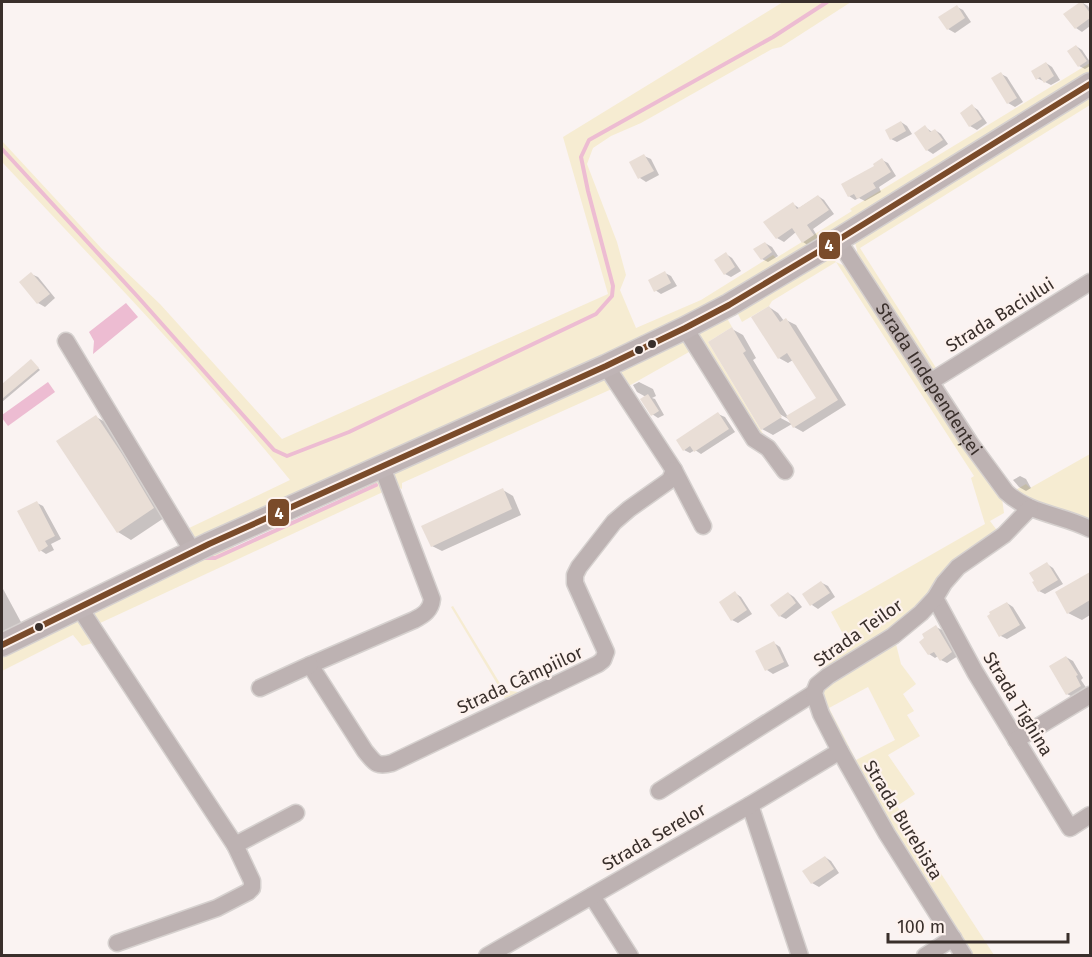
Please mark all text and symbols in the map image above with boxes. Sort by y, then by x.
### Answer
line badge: 4 [818,231,841,260]
text: 4 [824,236,834,255]
street label: Strada Baciului [942,273,1058,357]
street label: Strada Independenței [871,299,986,460]
unlabelled marker [646,338,658,350]
unlabelled marker [633,344,645,356]
line badge: 4 [267,498,290,527]
text: 4 [274,504,284,523]
street label: Strada Teilor [809,594,907,672]
unlabelled marker [33,621,45,633]
street label: Strada Câmpiilor [454,641,586,719]
street label: Strada Tighina [978,648,1058,760]
street label: Strada Burebista [859,756,947,884]
street label: Strada Serelor [598,798,710,876]
scale bar [888,906,1068,944]
text: 100 m [897,916,945,938]

